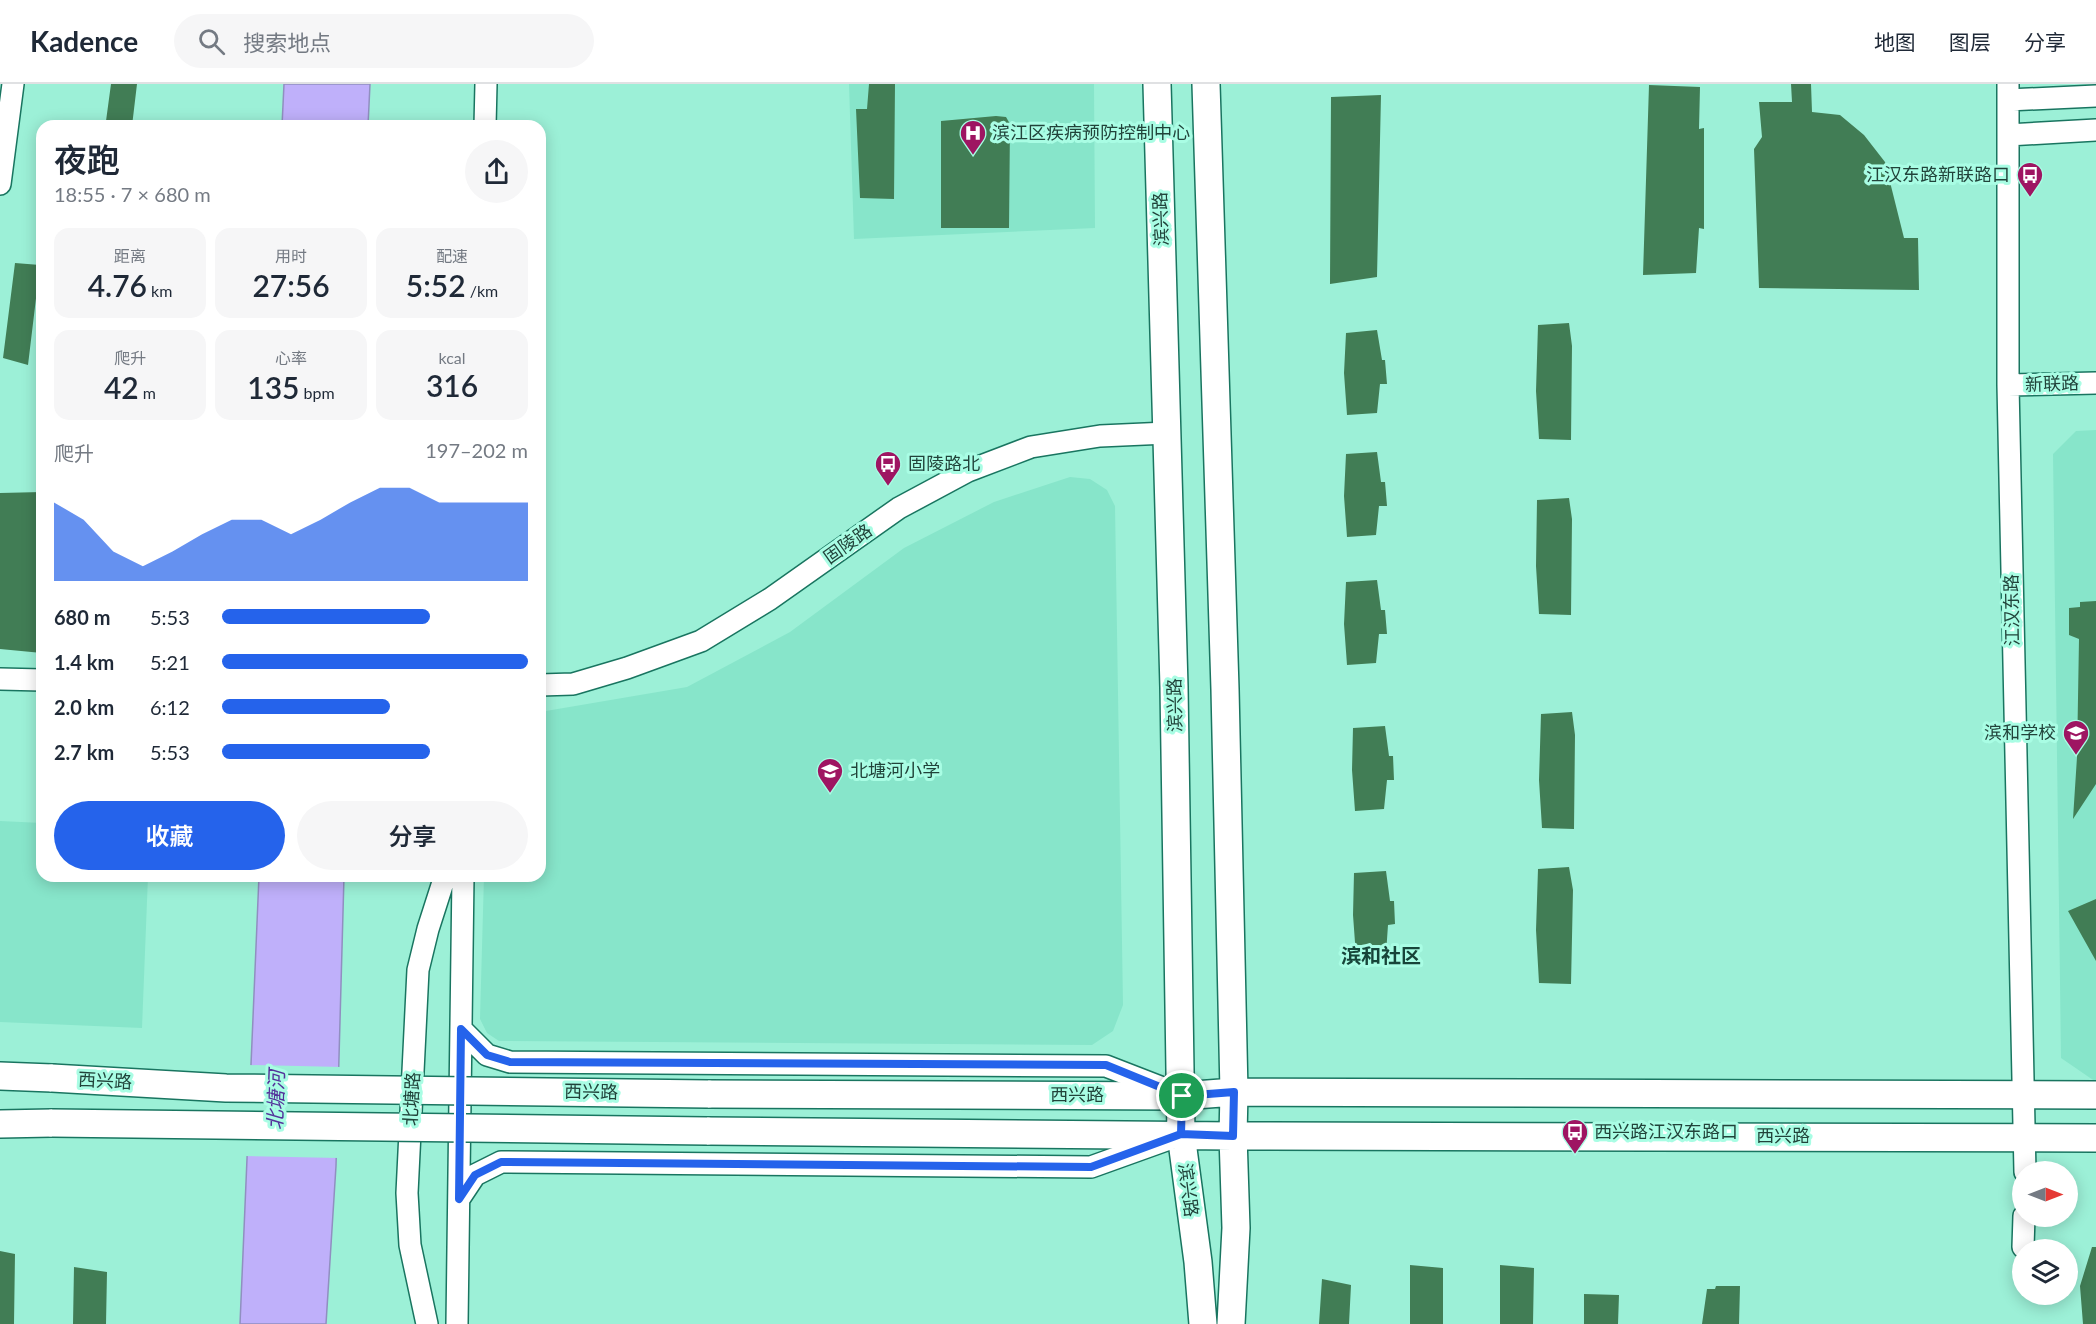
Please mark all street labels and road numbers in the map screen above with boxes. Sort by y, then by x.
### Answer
street label: 滨兴路 [1148,192,1172,246]
street label: 新联路 [2025,371,2079,395]
street label: 固陵路 [819,519,876,568]
street label: 江汉东路 [1999,574,2023,646]
street label: 滨兴路 [1163,678,1185,732]
street label: 西兴路 [78,1068,133,1092]
street label: 北塘路 [399,1071,423,1126]
street label: 西兴路 [564,1080,618,1102]
street label: 西兴路 [1050,1083,1104,1105]
street label: 西兴路 [1756,1124,1810,1146]
street label: 滨兴路 [1175,1162,1203,1218]

